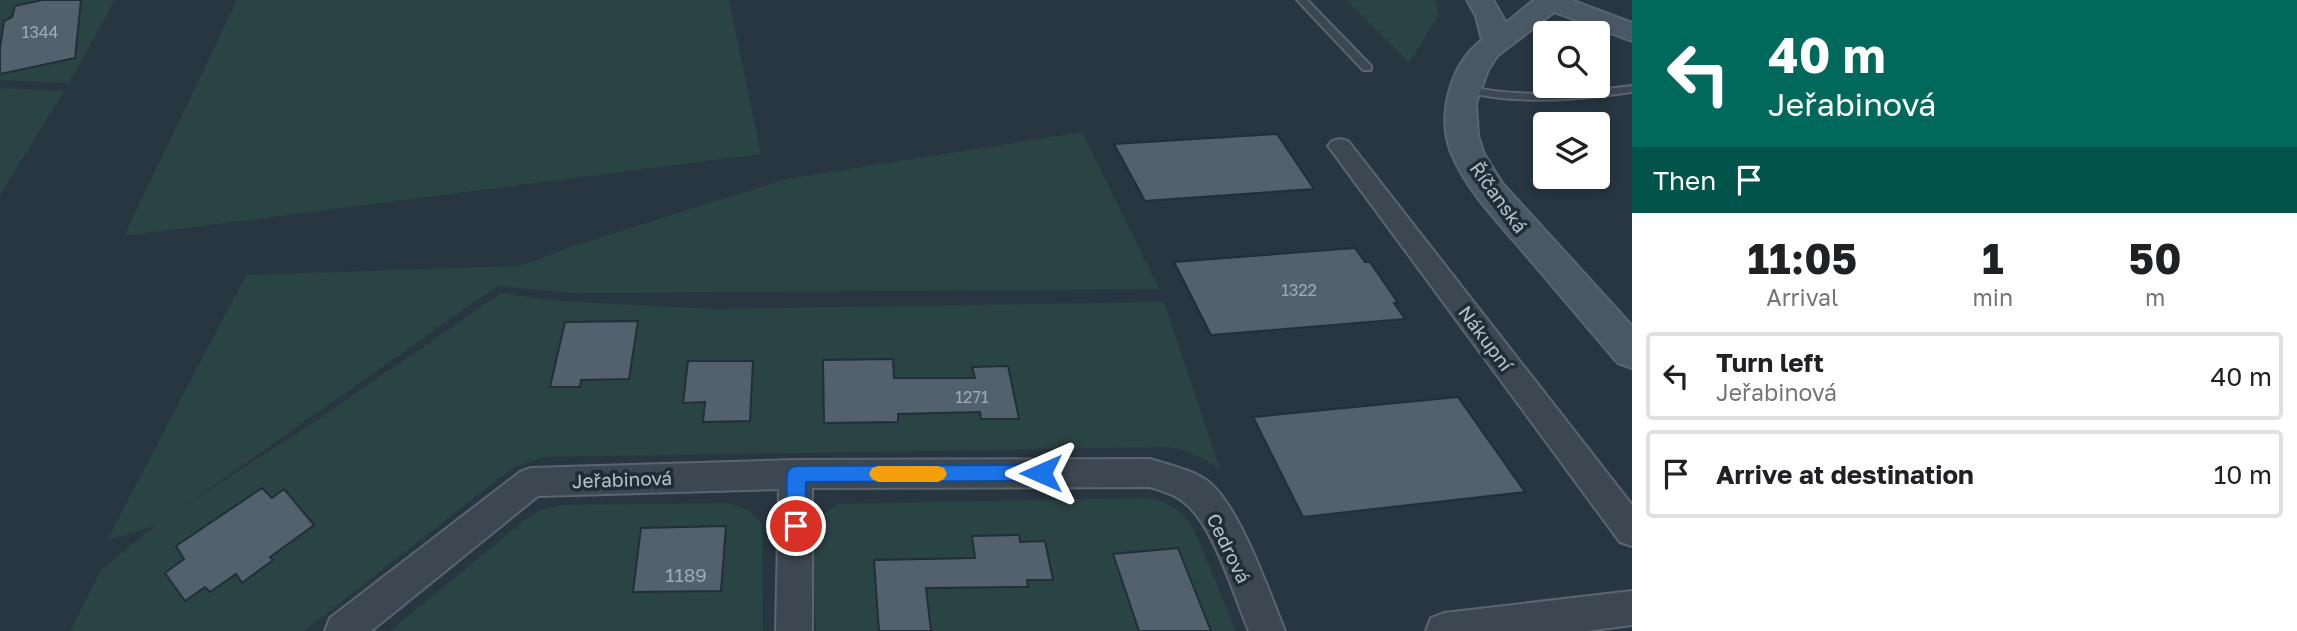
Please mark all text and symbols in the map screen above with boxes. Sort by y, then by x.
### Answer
map controls [1533,21,1610,189]
button: search [1533,21,1610,98]
house number: 1344 [22,22,58,42]
text: 40 m [1768,25,1886,84]
icon: left [1653,28,1744,119]
text: Jeřabinová [1768,85,1936,123]
button: layers [1533,112,1610,189]
street label: Říčanská [1466,157,1532,237]
icon: arrive [1730,161,1768,199]
text: Then [1653,165,1716,196]
text: 11:05 [1747,233,1857,283]
text: 1 [1982,233,2004,283]
text: 50 [2129,233,2182,283]
house number: 1322 [1281,280,1317,300]
text: Arrival [1766,283,1838,311]
text: min [1973,283,2013,311]
text: m [2145,283,2165,311]
street label: Nákupní [1454,301,1519,377]
text: Turn left [1716,347,1824,378]
icon: left [1657,357,1695,395]
text: 40 m [2211,361,2272,392]
text: Jeřabinová [1716,378,1837,406]
house number: 1271 [955,387,989,407]
position arrow [1004,436,1078,510]
icon: arrive [1657,455,1695,493]
text: Arrive at destination [1716,459,1974,490]
text: 10 m [2214,459,2272,490]
street label: Jeřabinová [572,466,672,492]
pin [766,496,826,556]
icon: arrive [777,507,815,545]
street label: Cedrová [1202,509,1256,587]
house number: 1189 [665,563,707,586]

